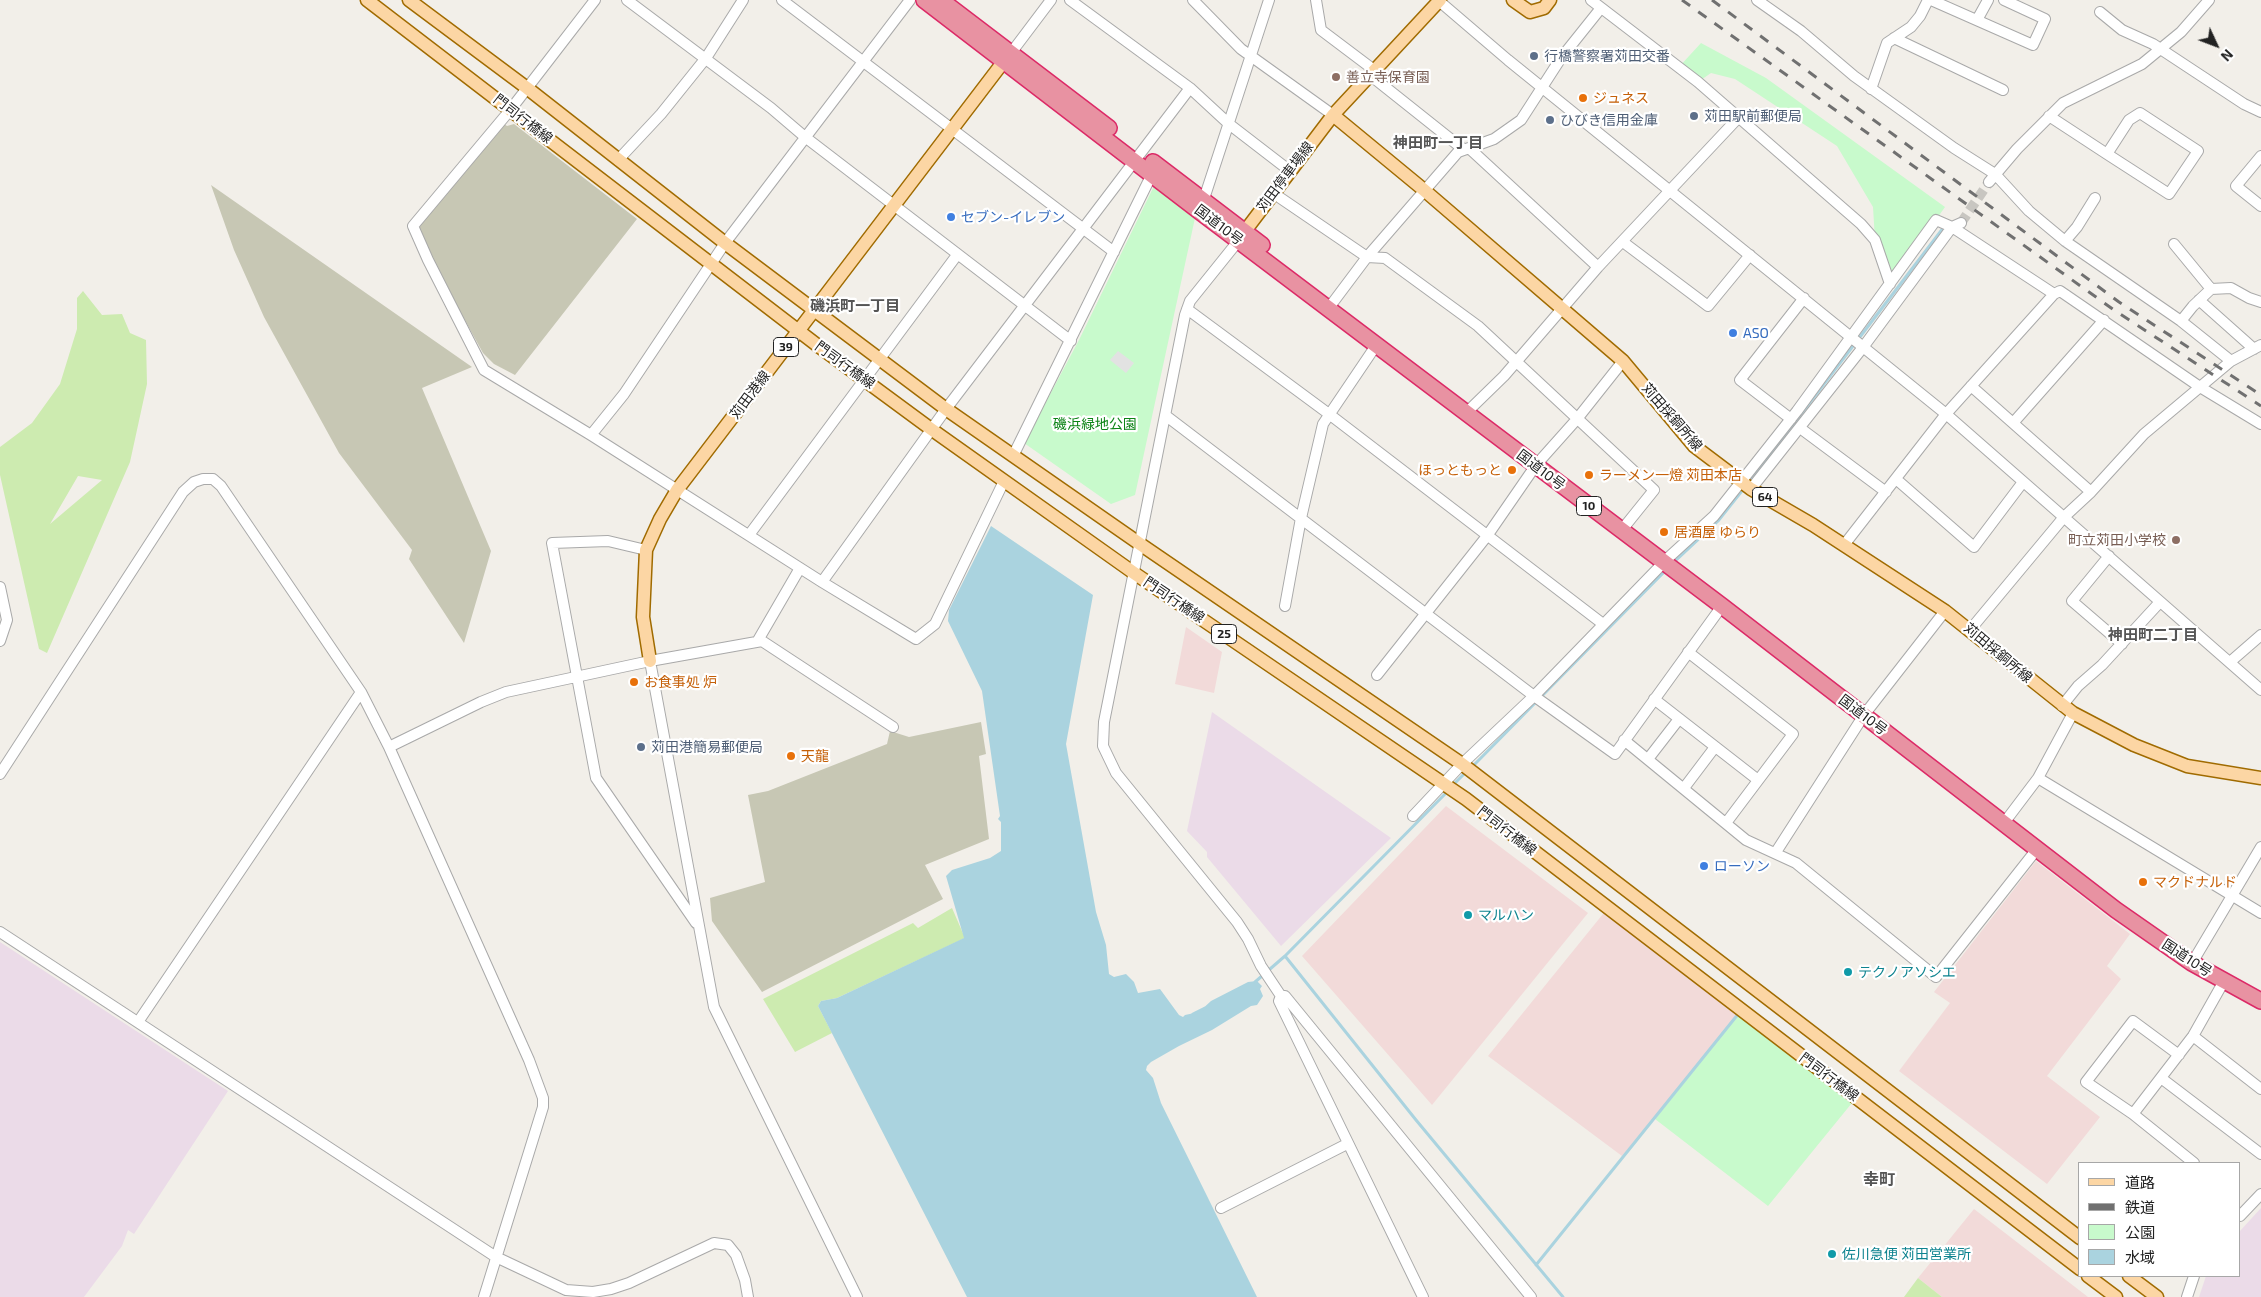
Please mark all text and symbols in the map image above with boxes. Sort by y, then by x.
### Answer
north arrow [2191,20,2241,70]
text: N [2218,46,2237,65]
place label: 行橋警察署苅田交番 [1544,48,1670,64]
marker: 行橋警察署苅田交番 [1528,50,1540,62]
place label: 善立寺保育園 [1346,69,1430,85]
marker: 善立寺保育園 [1330,71,1342,83]
place label: ジュネス [1593,90,1649,106]
street label: 門司行橋線 [490,91,556,147]
marker: ジュネス [1577,92,1589,104]
place label: 苅田駅前郵便局 [1704,108,1802,124]
marker: 苅田駅前郵便局 [1688,110,1700,122]
place label: ひびき信用金庫 [1560,112,1658,128]
marker: ひびき信用金庫 [1544,114,1556,126]
district label: 神田町一丁目 [1393,134,1483,152]
street label: 苅田停車場線 [1253,138,1317,216]
street label: 国道10号 [1192,201,1246,249]
place label: セブン-イレブン [961,209,1065,225]
marker: セブン-イレブン [945,211,957,223]
district label: 磯浜町一丁目 [810,297,900,315]
place label: ASO [1743,325,1769,341]
marker: ASO [1727,327,1739,339]
road number: 39 [774,338,798,357]
street label: 門司行橋線 [812,338,878,392]
street label: 苅田港線 [726,368,774,422]
street label: 苅田採銅所線 [1638,380,1706,454]
park label: 磯浜緑地公園 [1053,416,1137,432]
street label: 国道10号 [1514,446,1568,494]
place label: ほっともっと [1418,462,1502,478]
marker: ほっともっと [1506,464,1518,476]
place label: ラーメン一燈 苅田本店 [1599,467,1742,483]
marker: ラーメン一燈 苅田本店 [1583,469,1595,481]
road number: 64 [1752,488,1778,507]
road number: 10 [1576,496,1602,516]
place label: 居酒屋 ゆらり [1674,524,1761,540]
marker: 居酒屋 ゆらり [1658,526,1670,538]
place label: 町立苅田小学校 [2068,532,2166,548]
marker: 町立苅田小学校 [2170,534,2182,546]
street label: 門司行橋線 [1140,573,1208,627]
street label: 苅田採銅所線 [1960,620,2036,686]
road number: 25 [1212,624,1236,644]
district label: 神田町二丁目 [2108,626,2198,644]
place label: お食事処 炉 [644,674,717,690]
marker: お食事処 炉 [628,676,640,688]
street label: 国道10号 [1836,691,1890,739]
place label: 苅田港簡易郵便局 [651,739,763,755]
marker: 苅田港簡易郵便局 [635,741,647,753]
place label: 天龍 [801,748,829,764]
marker: 天龍 [785,750,797,762]
street label: 門司行橋線 [1474,803,1540,859]
place label: ローソン [1714,858,1770,874]
marker: ローソン [1698,860,1710,872]
place label: マクドナルド [2153,874,2237,890]
marker: マクドナルド [2137,876,2149,888]
place label: マルハン [1478,907,1534,923]
marker: マルハン [1462,909,1474,921]
street label: 国道10号 [2159,936,2215,980]
place label: テクノアソシエ [1858,964,1956,980]
marker: テクノアソシエ [1842,966,1854,978]
street label: 門司行橋線 [1796,1049,1862,1105]
legend [2078,1162,2241,1277]
district label: 幸町 [1863,1170,1895,1190]
text: 道路 [2125,1173,2155,1191]
text: 鉄道 [2125,1198,2155,1216]
text: 公園 [2125,1223,2155,1241]
place label: 佐川急便 苅田営業所 [1842,1246,1971,1262]
marker: 佐川急便 苅田営業所 [1826,1248,1838,1260]
text: 水域 [2125,1248,2155,1266]

